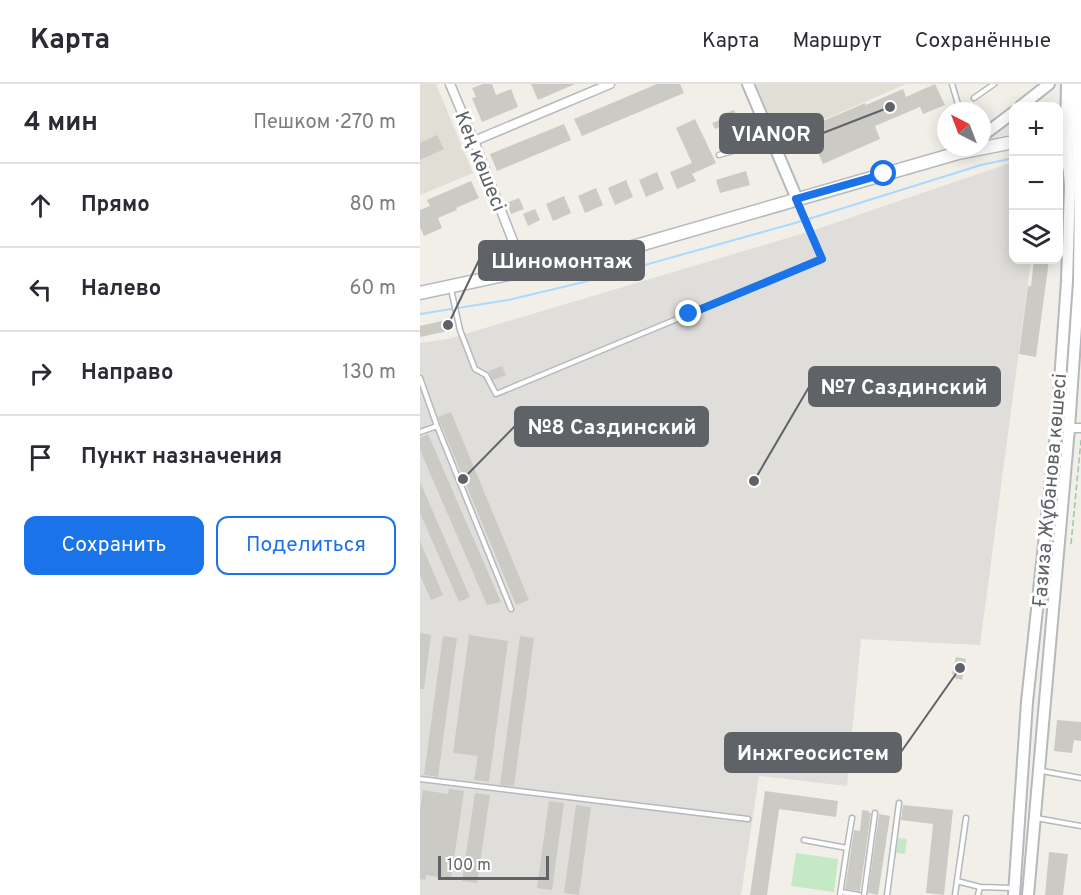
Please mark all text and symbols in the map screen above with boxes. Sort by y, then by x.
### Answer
text: Карта [30,23,110,59]
text: Карта [702,28,759,55]
text: Маршрут [792,28,882,55]
text: Сохранённые [915,28,1051,55]
north arrow [937,102,991,156]
map controls [1009,102,1063,264]
button: + [1009,102,1063,156]
text: 4 мин [24,107,98,140]
street label: Кең көшесі [447,108,511,216]
text: Пешком · 270 m [253,110,396,136]
callout: VIANOR [720,114,823,153]
text: VIANOR [731,122,811,149]
button: − [1009,156,1063,210]
route start [870,160,896,186]
icon: ahead [24,189,57,222]
text: Прямо [81,192,150,219]
text: 80 m [350,192,396,218]
button: layers [1009,210,1063,264]
callout: Шиномонтаж [479,241,644,280]
text: Шиномонтаж [491,249,633,276]
icon: left [24,273,57,306]
text: Налево [81,276,161,303]
text: 60 m [350,276,396,302]
route end [675,300,701,326]
icon: right [24,357,57,390]
text: Направо [81,360,173,387]
text: 130 m [342,360,396,386]
callout: №7 Саздинский [809,367,1000,406]
street label: Ғазиза Жұбанова көшесі [1028,372,1074,608]
text: №7 Саздинский [820,375,988,402]
callout: №8 Саздинский [515,407,708,446]
text: №8 Саздинский [527,415,697,442]
icon: arrive [24,441,57,474]
text: Пункт назначения [81,444,282,471]
button: Сохранить [24,516,204,575]
button: Поделиться [216,516,396,575]
callout: Инжгеосистем [725,733,901,772]
text: Инжгеосистем [737,741,889,768]
scale bar [438,853,549,880]
text: 100 m [447,856,491,876]

